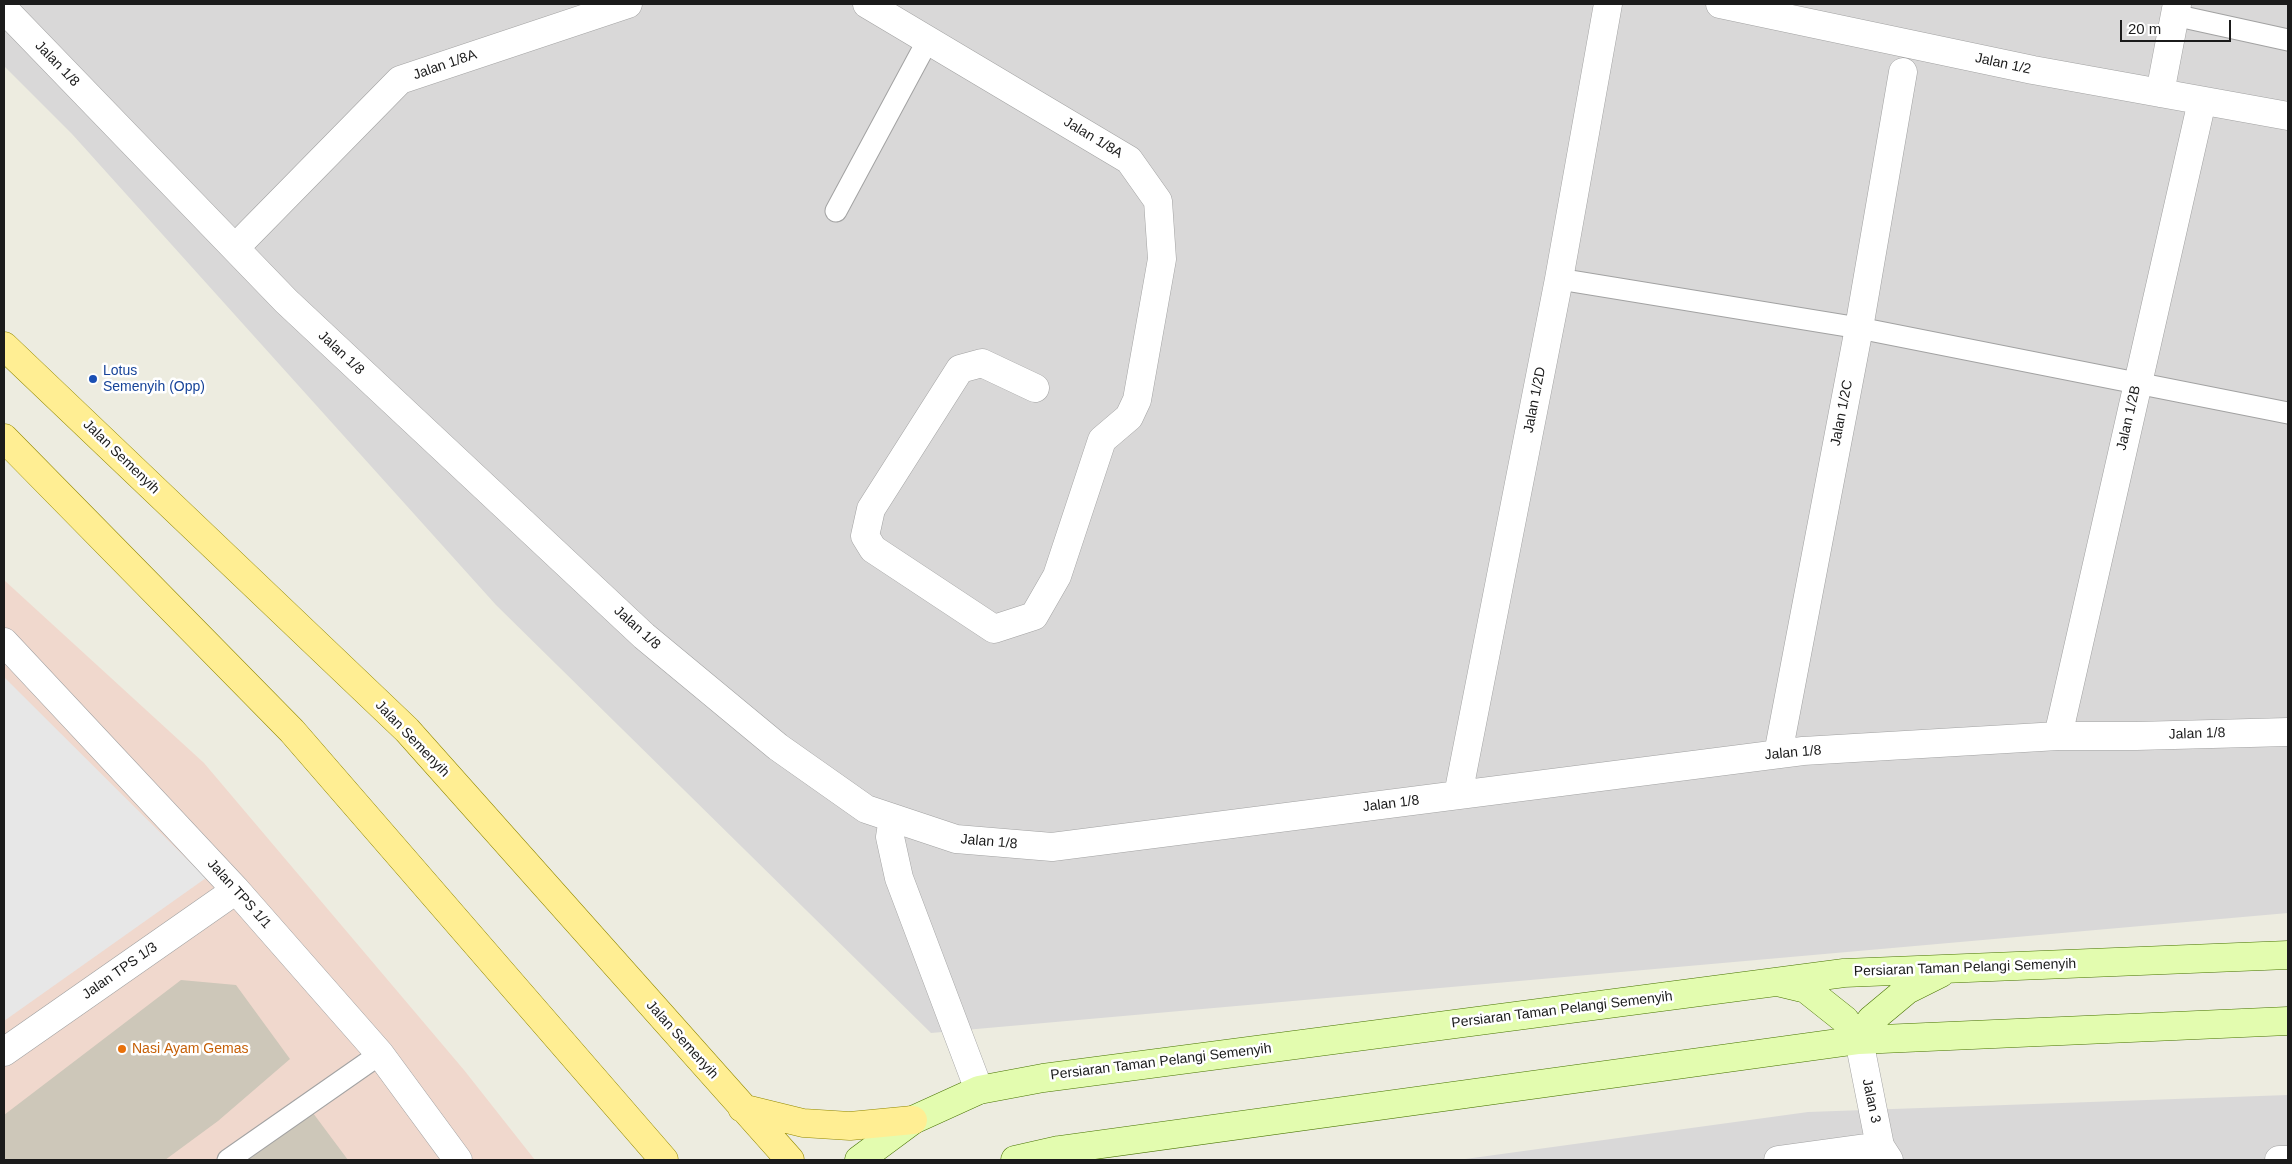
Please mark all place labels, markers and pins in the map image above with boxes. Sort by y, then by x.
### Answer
place label: Lotus Semenyih (Opp) [103,363,205,396]
marker: Lotus Semenyih (Opp) [87,373,99,385]
place label: Nasi Ayam Gemas [132,1041,248,1057]
marker: Nasi Ayam Gemas [116,1043,128,1055]

